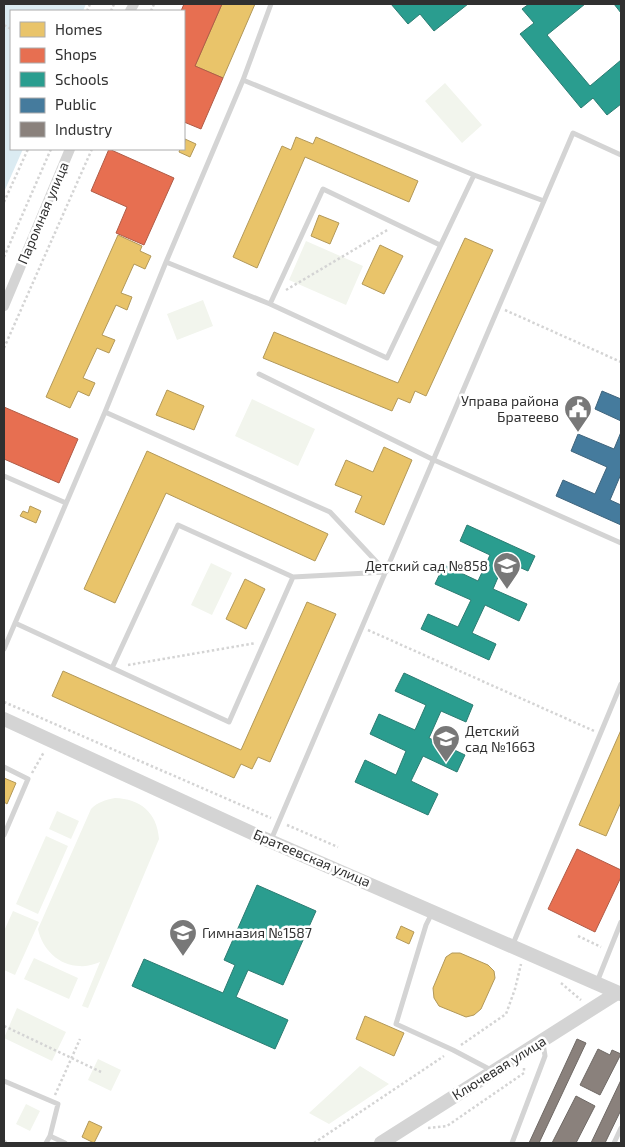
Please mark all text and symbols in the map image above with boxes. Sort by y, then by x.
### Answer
legend [10,10,185,150]
text: Homes [55,20,102,38]
text: Shops [55,45,97,63]
text: Schools [55,70,109,88]
text: Public [55,95,96,113]
text: Industry [55,120,112,138]
street label: Паромная улица [13,159,72,266]
place label: Управа района Братеево [461,392,559,425]
public building icon: Управа района Братеево [563,394,593,433]
school or university icon: Детский сад №858 [492,551,522,590]
place label: Детский сад №858 [365,557,488,574]
place label: Детский сад №1663 [465,722,535,755]
school or university icon: Детский сад №1663 [431,724,461,763]
street label: Братеевская улица [251,825,373,890]
school or university icon: Гимназия №1587 [168,918,198,957]
place label: Гимназия №1587 [202,924,312,941]
street label: Ключевая улица [449,1032,549,1103]

